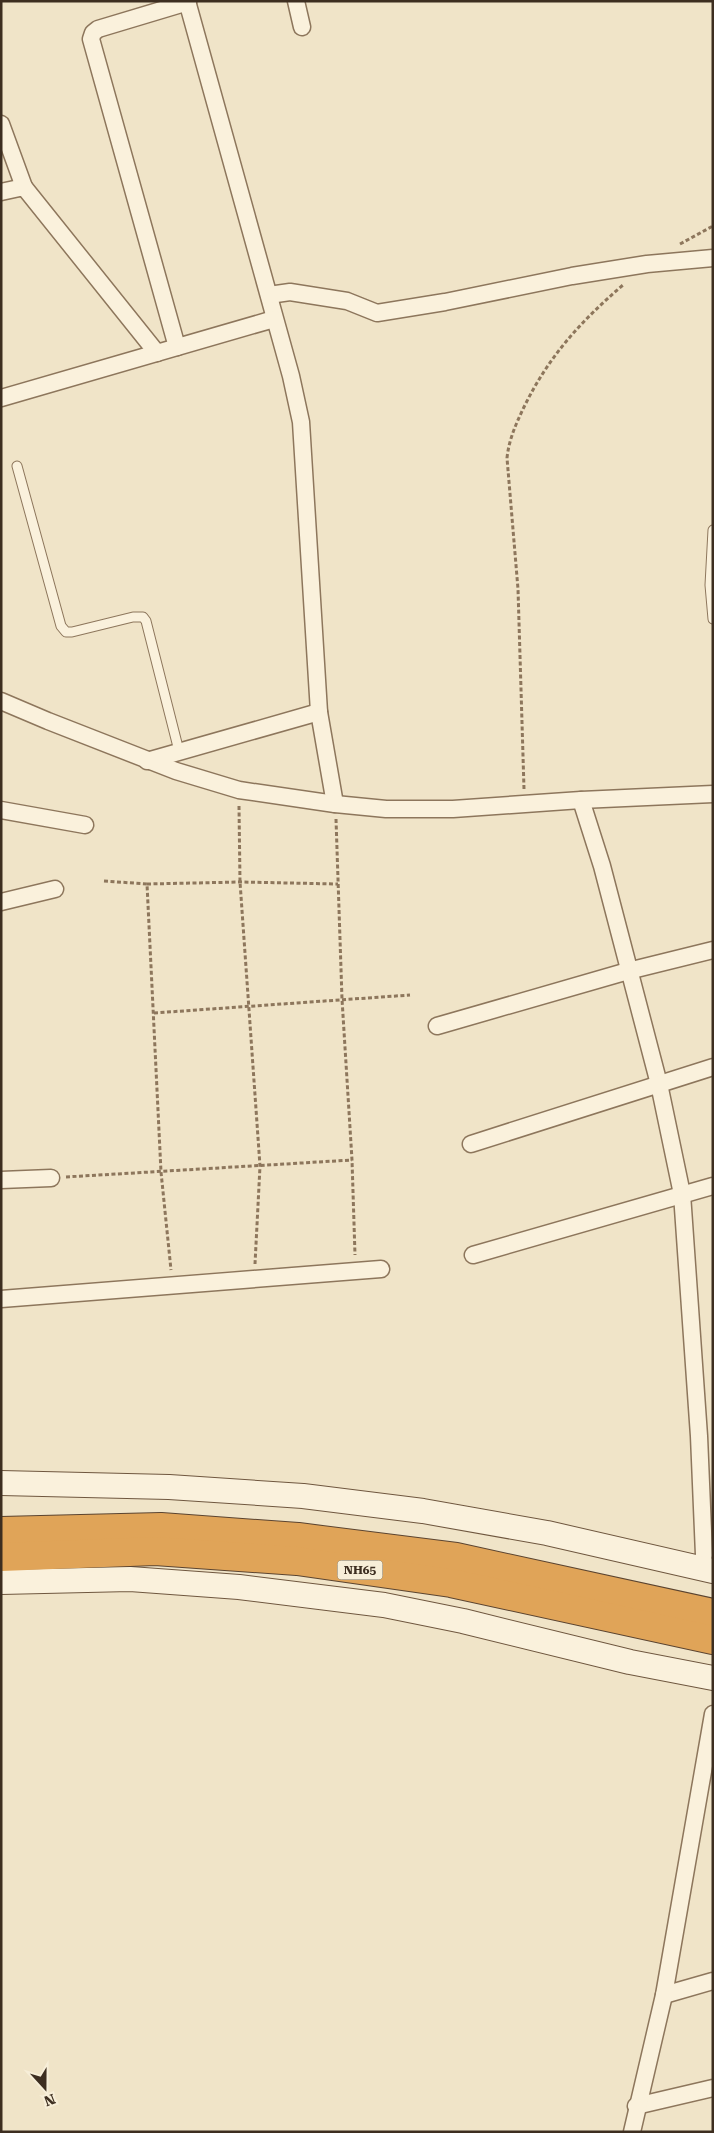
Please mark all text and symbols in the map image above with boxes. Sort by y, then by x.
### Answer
road number: NH65 [338,1560,382,1580]
north arrow [20,2063,70,2113]
text: N [42,2091,58,2110]

